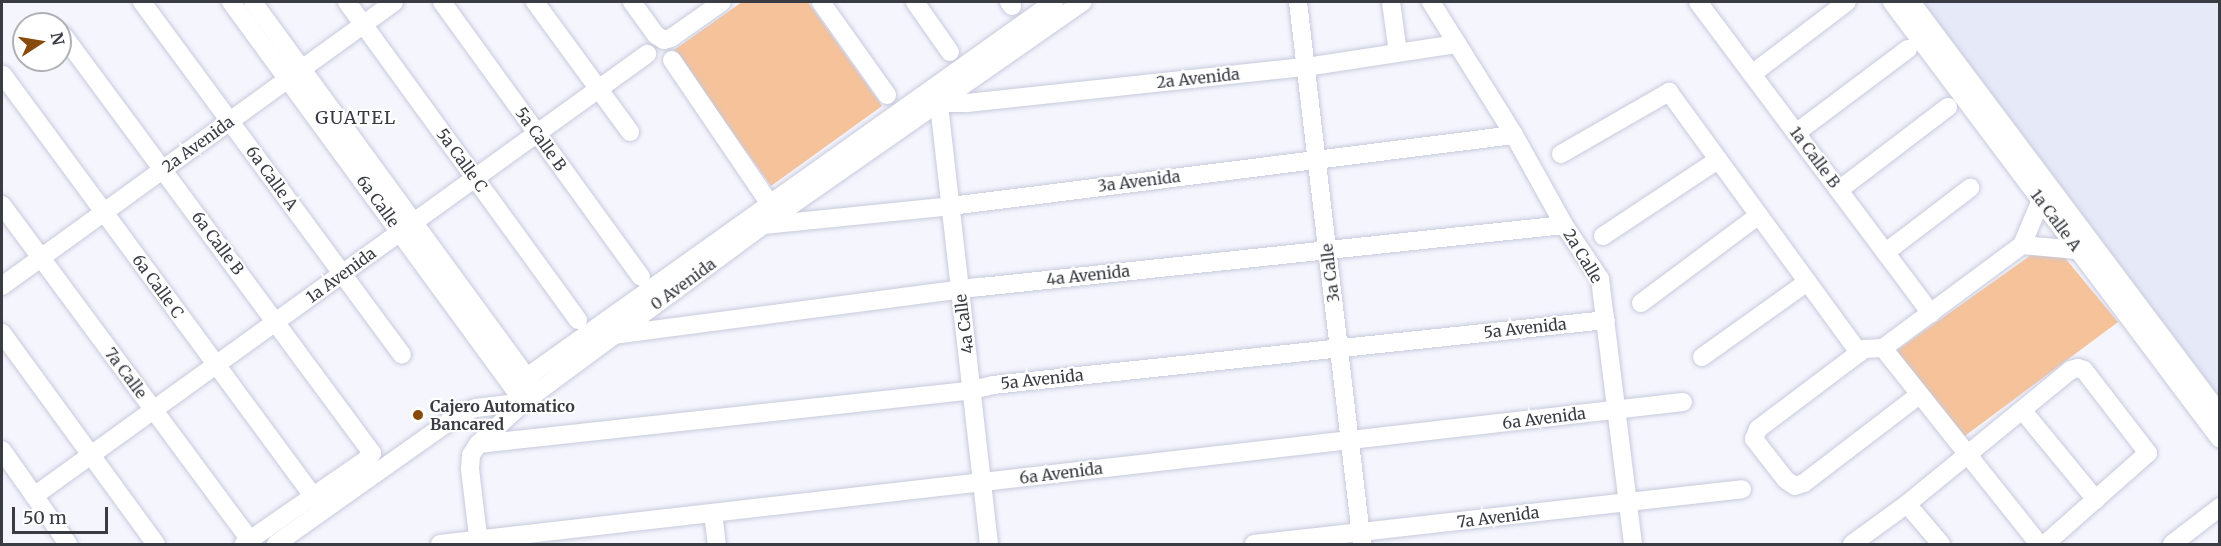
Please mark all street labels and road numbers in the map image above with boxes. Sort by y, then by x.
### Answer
street label: 2a Avenida [1155,64,1241,92]
street label: 5a Calle B [512,104,570,174]
street label: 2a Avenida [159,112,237,176]
street label: 1a Calle B [1786,123,1844,191]
street label: 5a Calle C [433,125,491,195]
street label: 6a Calle A [242,142,302,214]
street label: 3a Avenida [1097,166,1181,196]
street label: 6a Calle [353,171,403,231]
street label: 1a Calle A [2027,185,2085,255]
street label: 6a Calle B [188,208,248,278]
street label: 2a Calle [1559,226,1607,286]
street label: 1a Avenida [302,243,380,307]
street label: 3a Calle [1317,243,1343,303]
street label: 6a Calle C [128,250,188,322]
street label: 0 Avenida [647,254,719,314]
street label: 4a Avenida [1045,261,1131,289]
street label: 4a Calle [951,293,977,355]
street label: 5a Avenida [1483,314,1567,342]
street label: 7a Calle [101,344,151,402]
street label: 5a Avenida [1000,365,1084,393]
street label: 6a Avenida [1501,403,1587,433]
street label: 6a Avenida [1018,458,1104,488]
street label: 7a Avenida [1456,502,1540,532]

